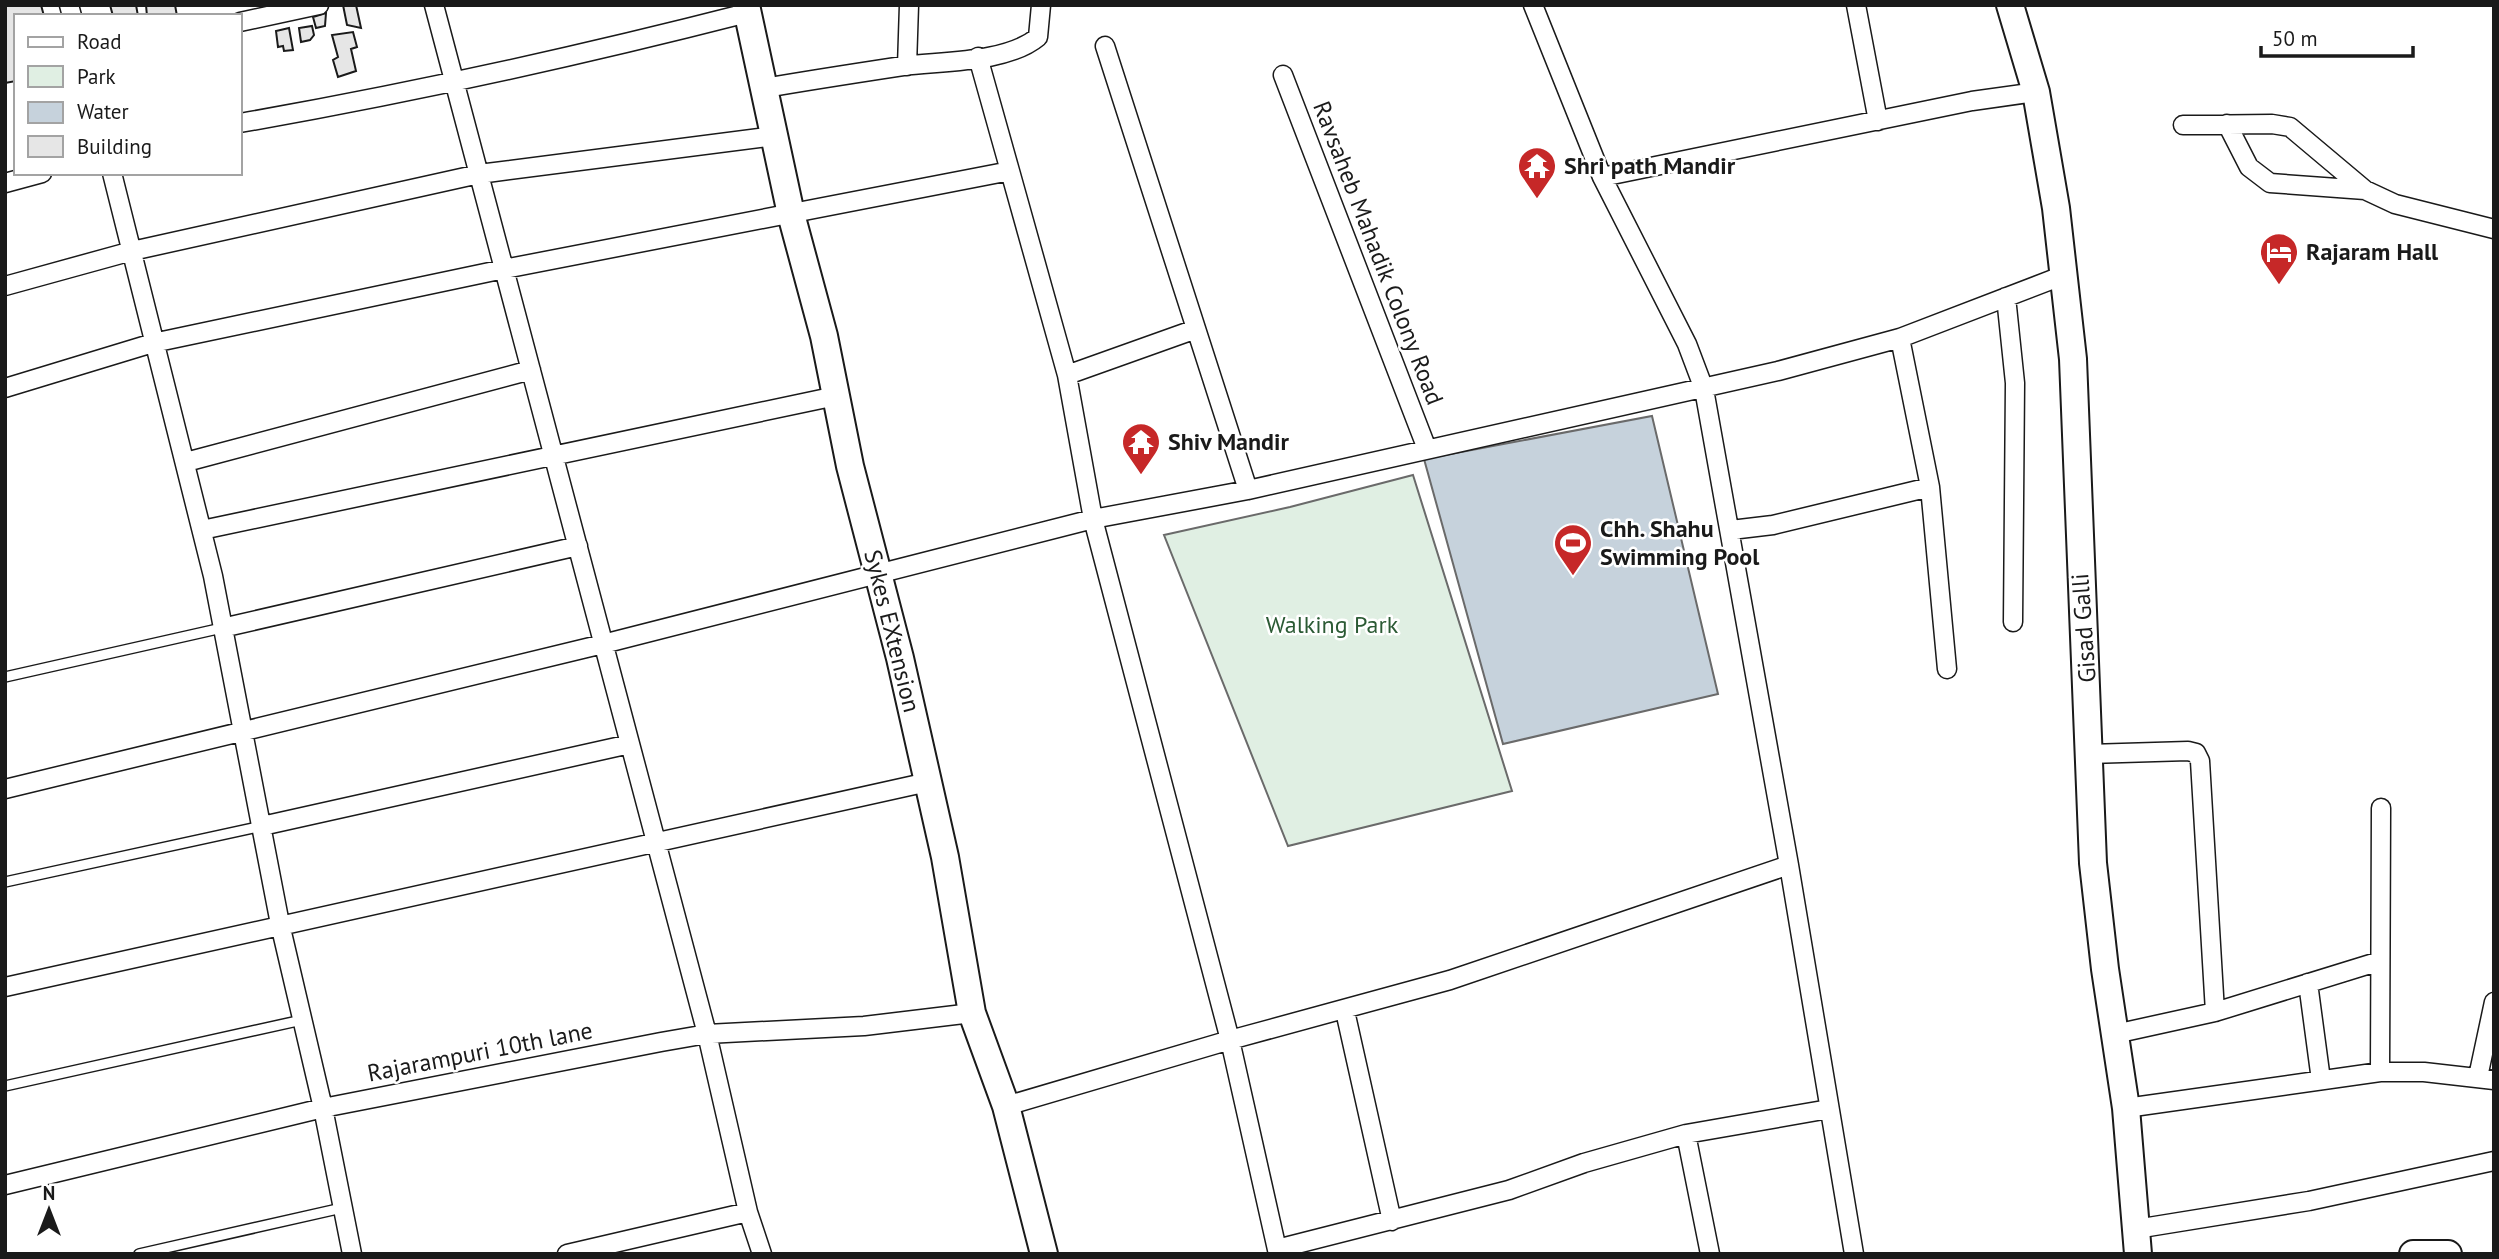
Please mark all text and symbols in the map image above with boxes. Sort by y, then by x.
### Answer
legend [14,14,242,175]
scale bar [2261,14,2413,58]
text: 50 m [2272,25,2318,52]
text: Road [77,28,121,55]
text: Park [77,63,116,90]
street label: Ravsaheb Mahadik Colony Road [1306,97,1451,409]
text: Water [77,98,129,125]
text: Building [77,133,152,160]
temple icon: Shri path Mandir [1516,145,1558,200]
place label: Shri path Mandir [1564,150,1736,181]
hotel icon: Rajaram Hall [2258,231,2300,286]
place label: Rajaram Hall [2306,236,2439,267]
temple icon: Shiv Mandir [1120,421,1162,476]
place label: Shiv Mandir [1168,426,1289,457]
place label: Chh. Shahu Swimming Pool [1600,513,1760,572]
sports icon: Chh. Shahu Swimming Pool [1552,522,1594,577]
street label: Sykes EXtension [857,546,928,715]
street label: Gisad Galli [2064,572,2103,684]
park label: Walking Park [1266,609,1399,640]
street label: Rajarampuri 10th lane [365,1014,595,1089]
north arrow [14,1175,84,1245]
text: N [43,1181,55,1205]

